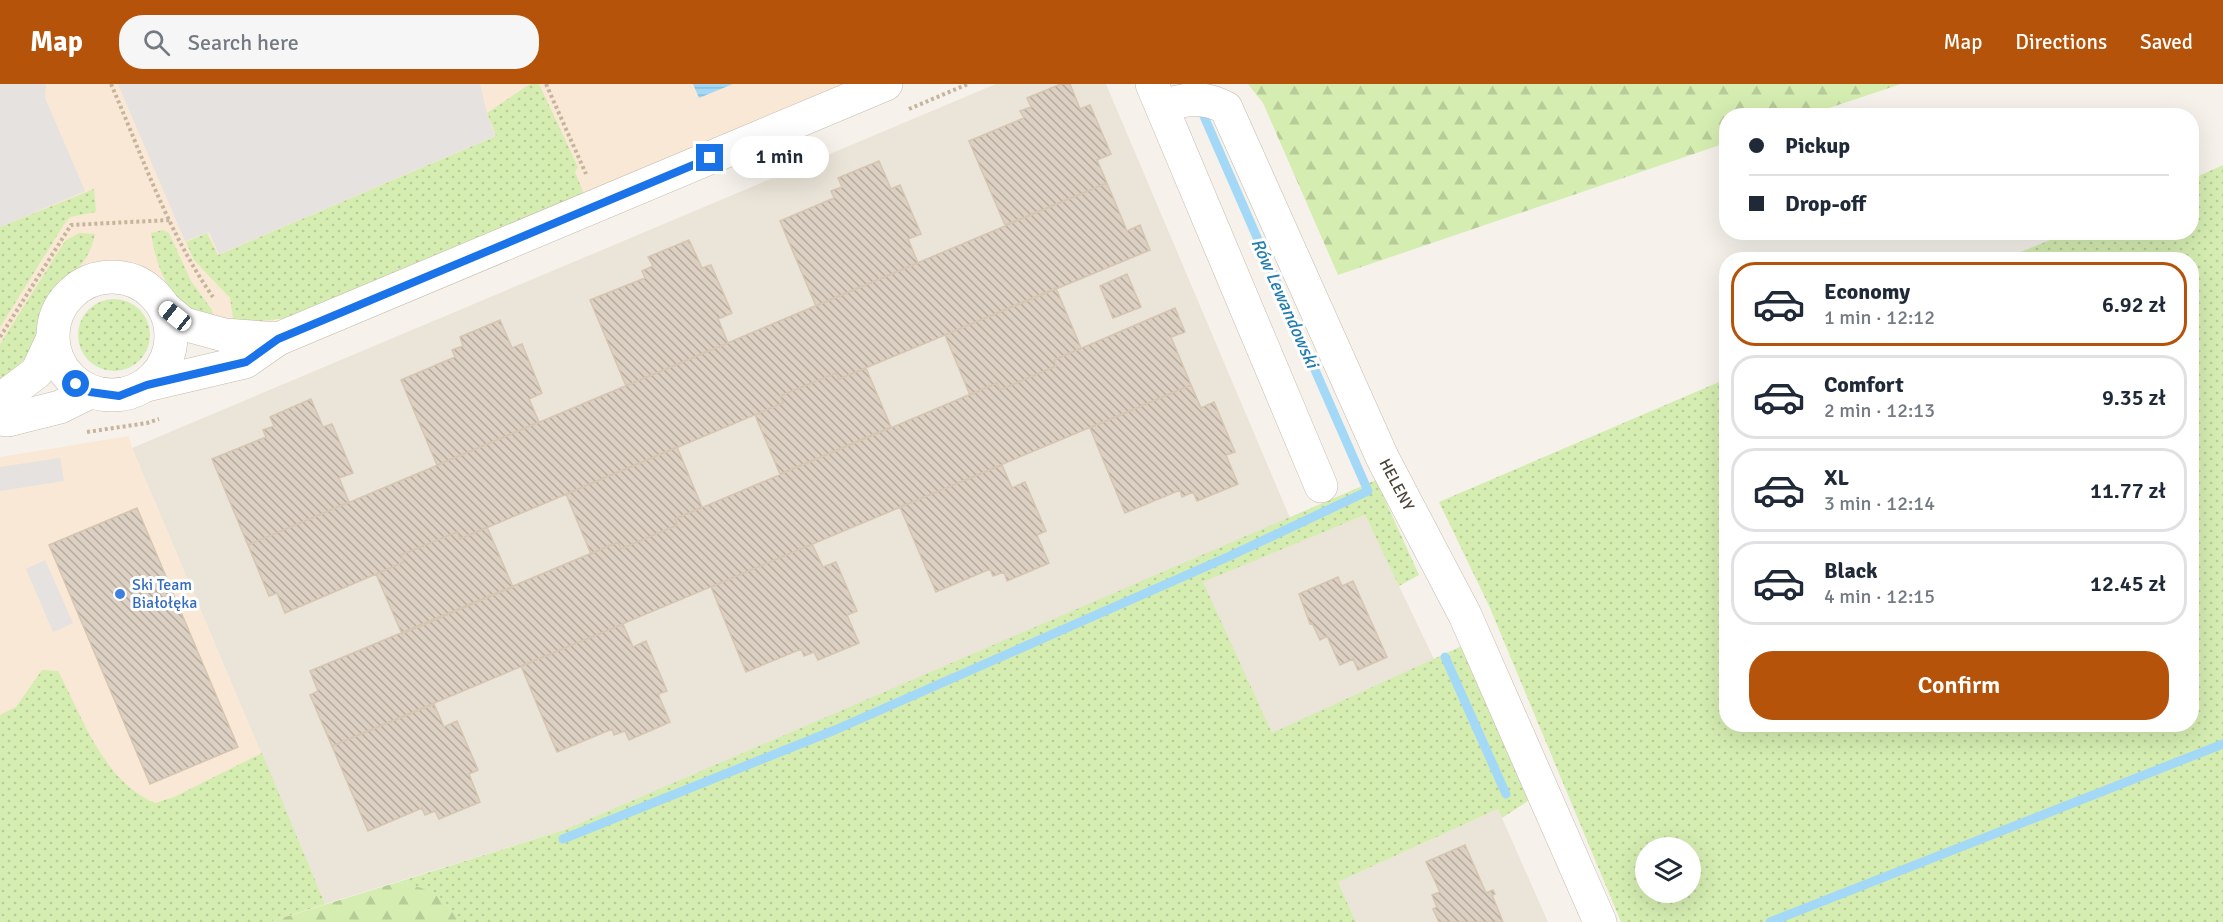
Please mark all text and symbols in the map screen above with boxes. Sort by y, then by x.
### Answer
search box [119,15,539,69]
text: Map [30,25,83,59]
icon: search [140,26,173,59]
text: Search here [188,29,299,56]
text: Map [1944,29,1982,55]
text: Directions [2015,29,2107,55]
text: Saved [2140,29,2193,55]
text: Pickup [1785,132,1850,159]
callout: 1 min [731,137,830,179]
route end [696,144,723,171]
text: 1 min [756,144,803,169]
text: Drop-off [1785,190,1866,217]
water label: Rów Lewandowski [1247,235,1324,373]
icon: car [1752,277,1806,331]
text: Economy [1824,278,1910,305]
text: 6.92 zł [2102,291,2166,318]
car [155,298,195,334]
text: 1 min · 12:12 [1824,305,1935,330]
route start [62,370,89,397]
icon: car [1752,370,1806,424]
text: Comfort [1824,371,1904,398]
text: 9.35 zł [2102,384,2166,411]
text: 2 min · 12:13 [1824,398,1935,423]
street label: HELENY [1375,455,1418,514]
icon: car [1752,463,1806,517]
text: XL [1824,464,1849,491]
text: 11.77 zł [2090,477,2166,504]
text: 3 min · 12:14 [1824,491,1935,516]
icon: car [1752,556,1806,610]
text: Black [1824,557,1878,584]
text: 12.45 zł [2090,570,2166,597]
place label: Ski Team Białołęka [132,575,197,613]
text: 4 min · 12:15 [1824,584,1935,609]
marker: Ski Team Białołęka [113,587,127,601]
button: Confirm [1749,651,2169,720]
map controls [1635,837,1701,903]
button: layers [1635,837,1701,903]

